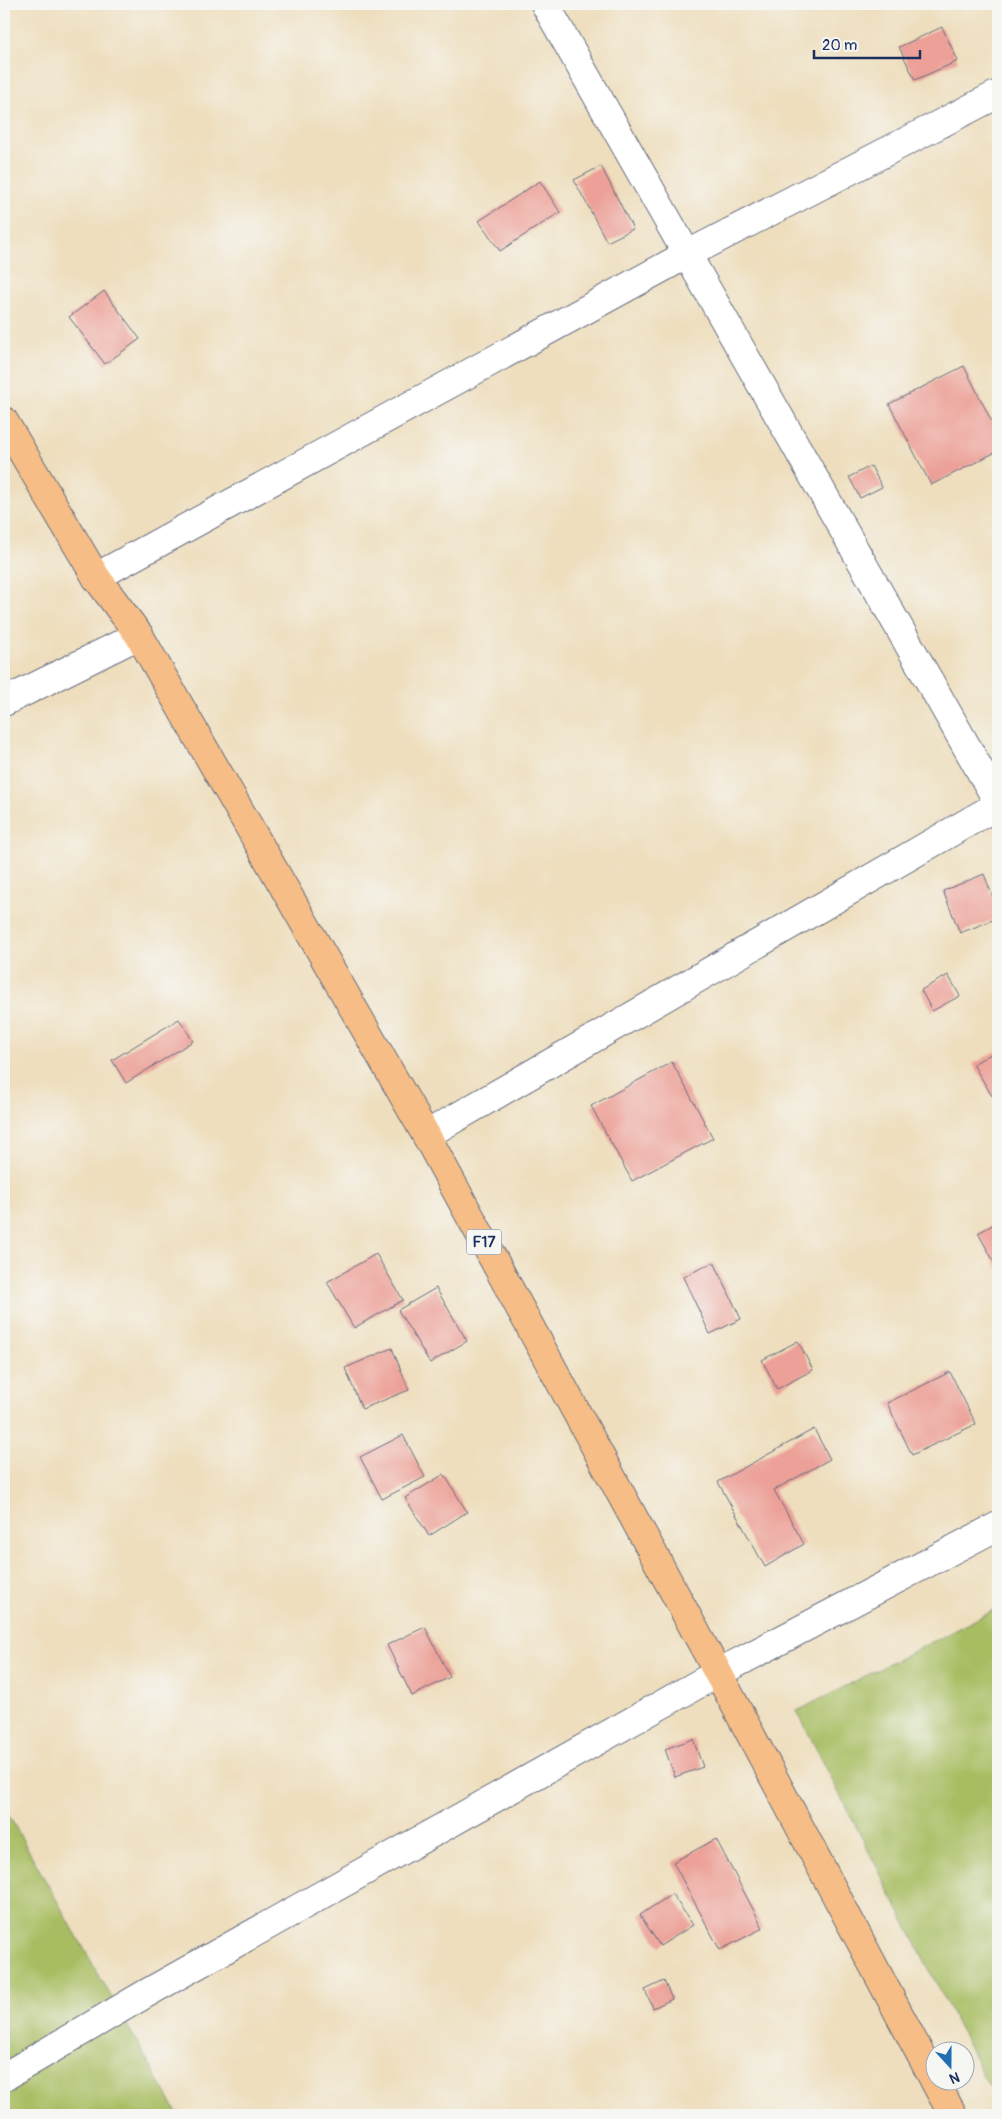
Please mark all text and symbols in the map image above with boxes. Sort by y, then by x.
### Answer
scale bar [814,28,921,60]
text: 20 m [822,36,857,55]
road number: F17 [466,1230,502,1254]
north arrow [924,2042,974,2092]
text: N [947,2068,962,2087]

